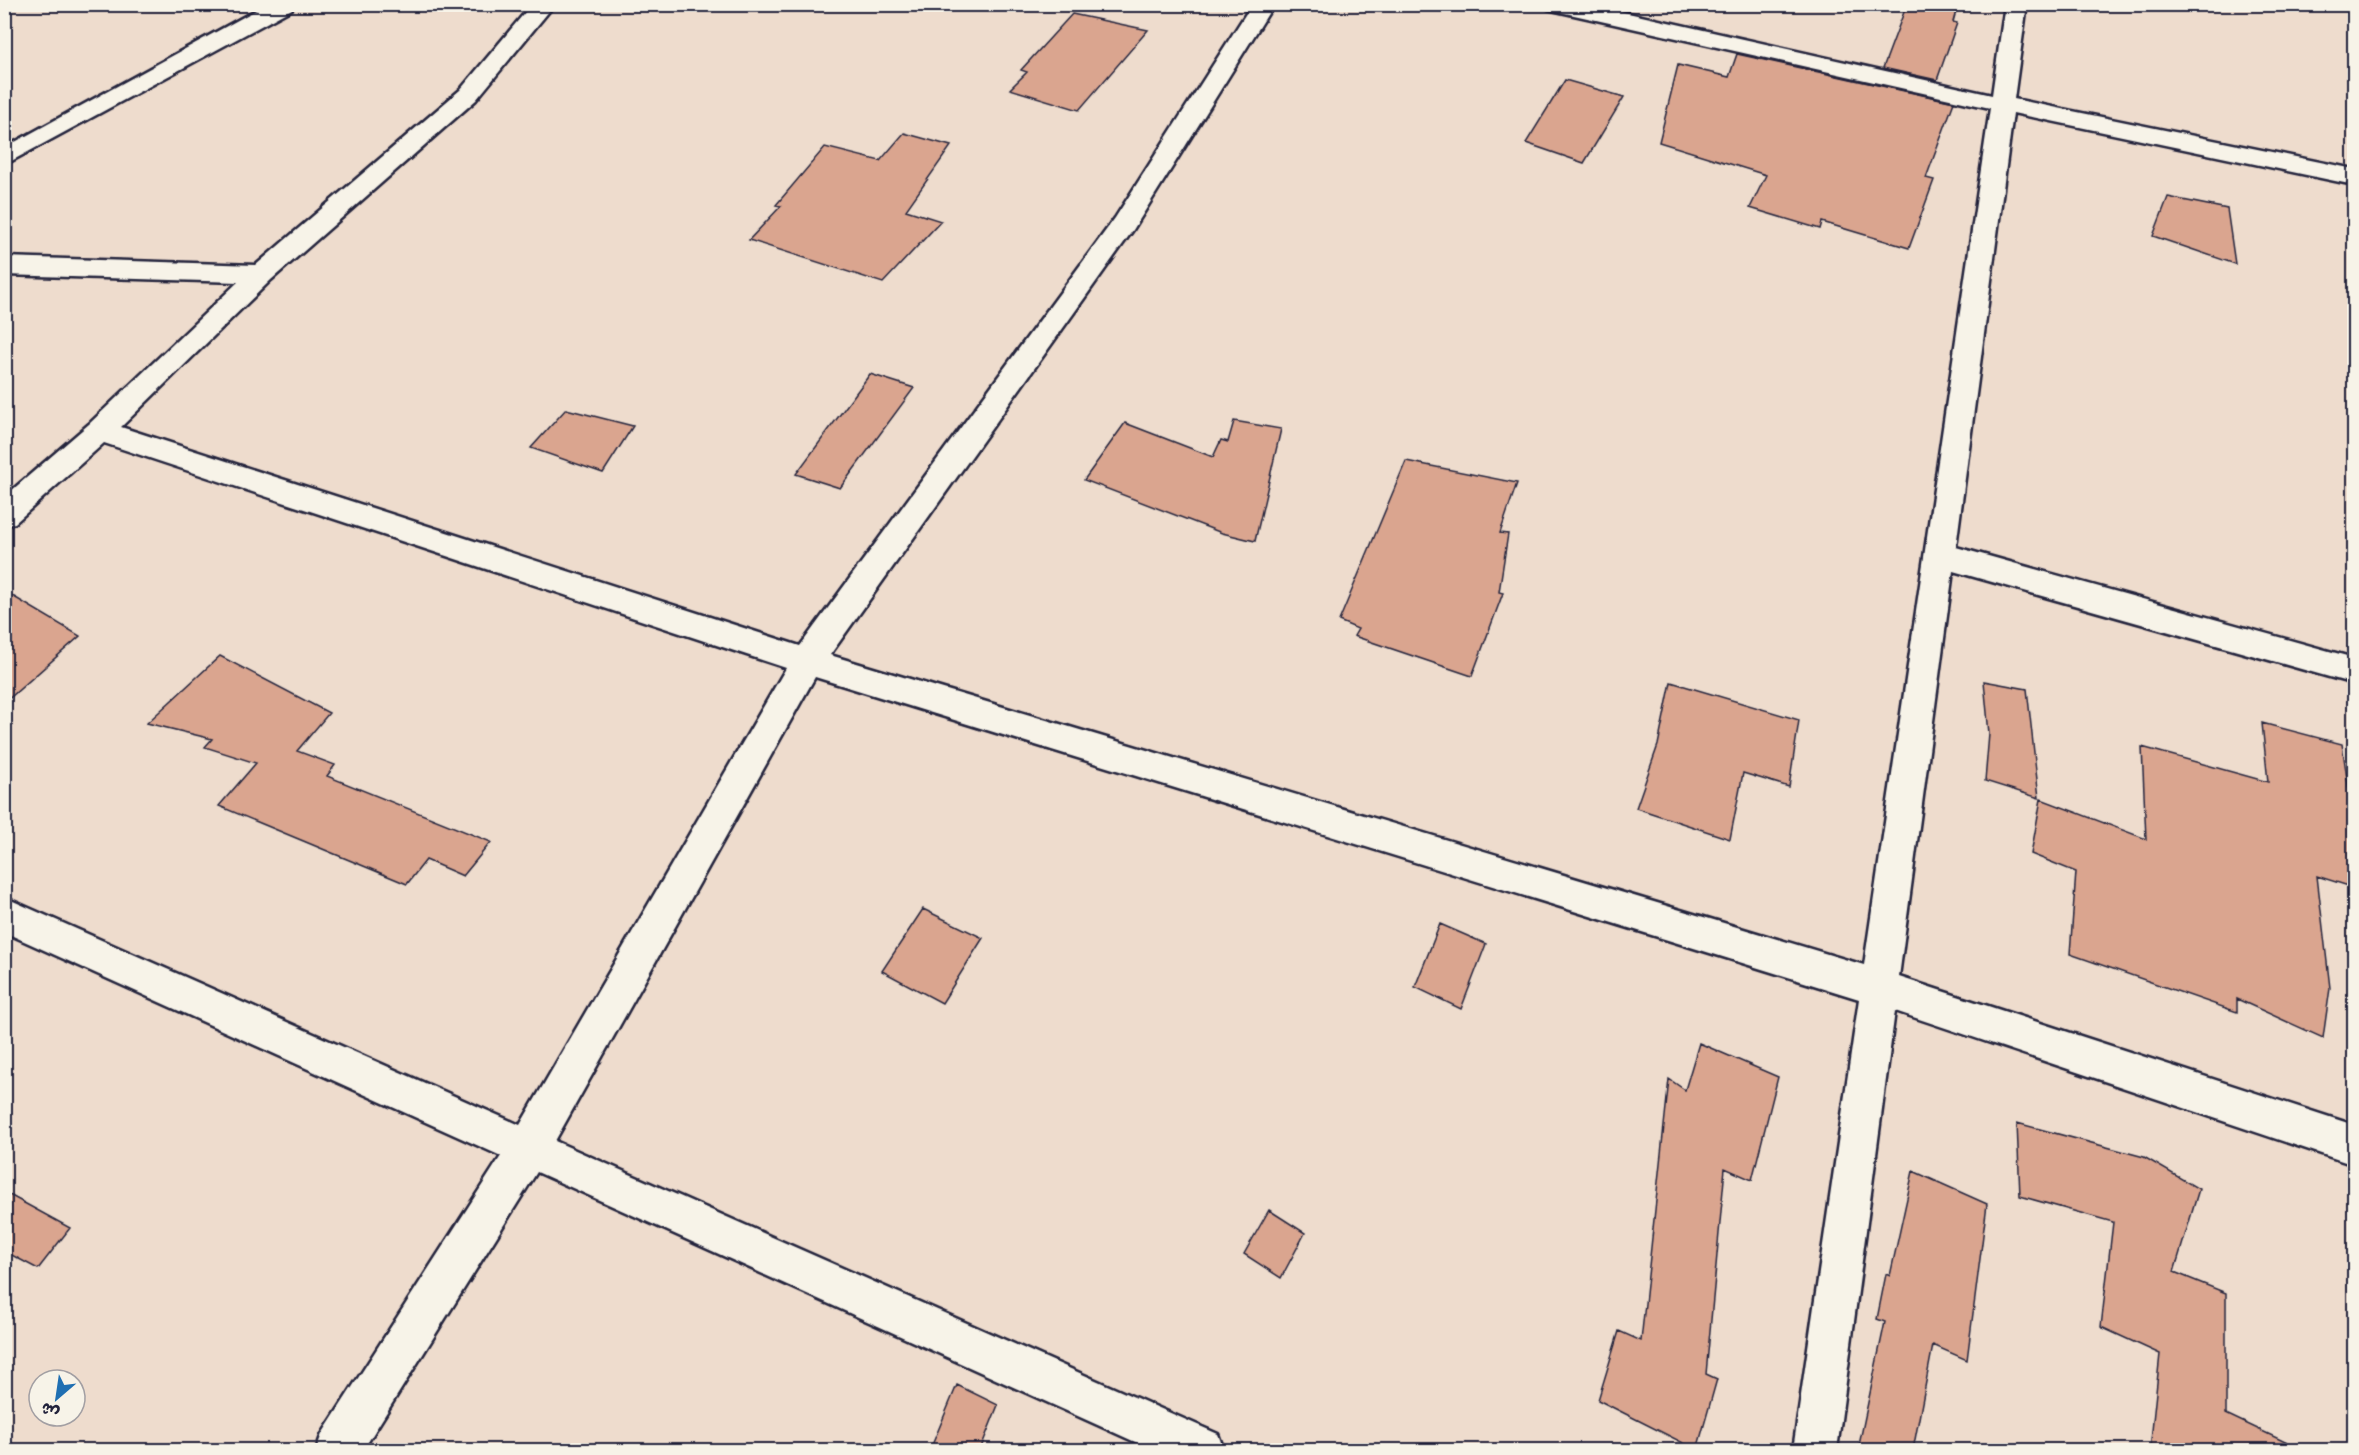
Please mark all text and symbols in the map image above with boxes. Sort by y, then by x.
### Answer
north arrow [27,1368,87,1428]
text: ش [37,1397,63,1424]

